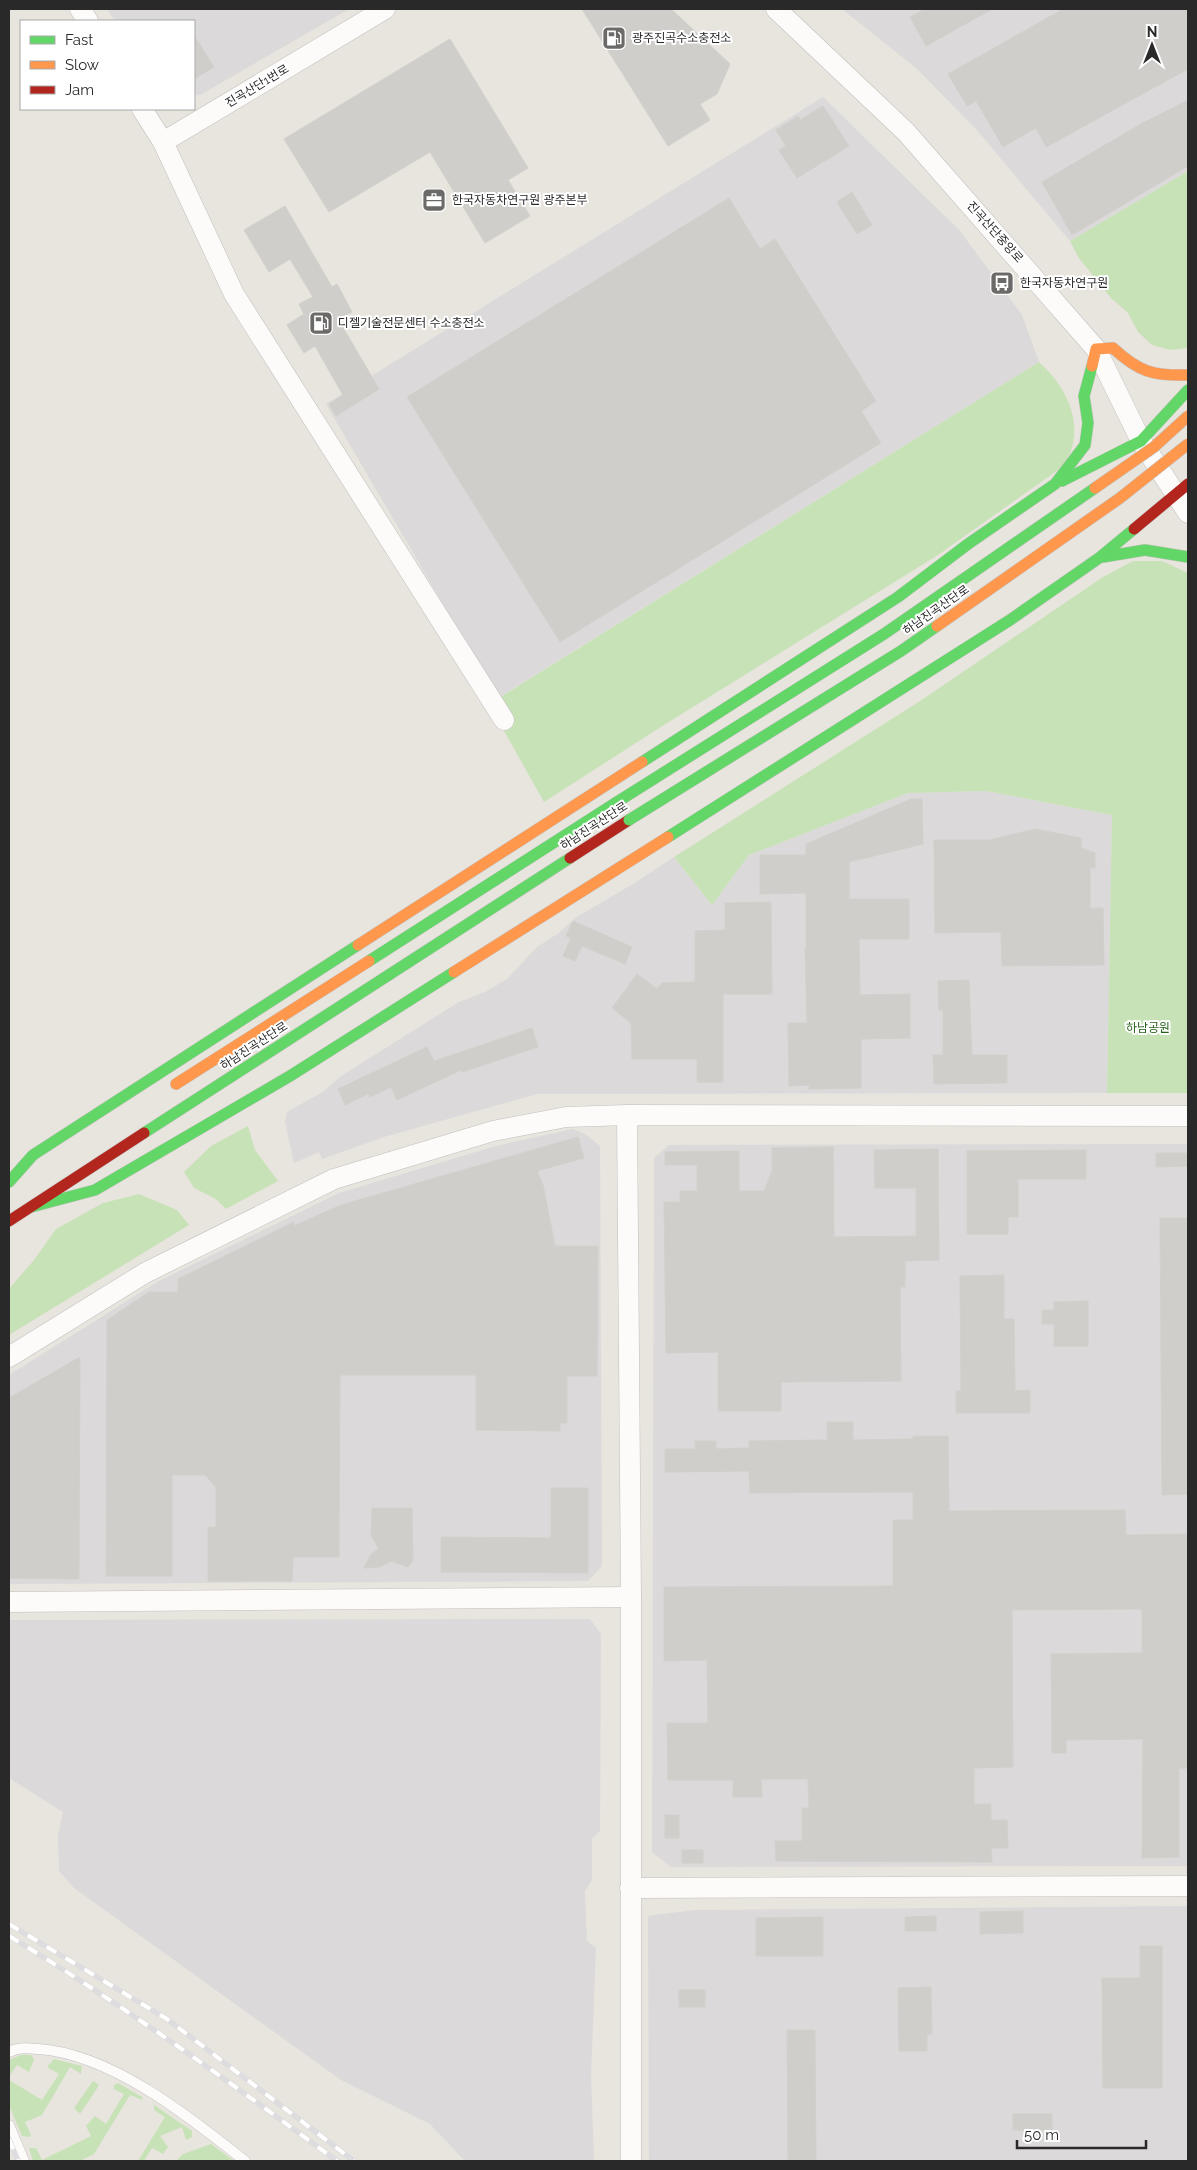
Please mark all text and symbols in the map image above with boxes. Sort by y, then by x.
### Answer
legend [20,20,195,110]
north arrow [1127,20,1177,70]
text: N [1147,24,1157,40]
fuel station icon: 광주진곡수소충전소 [601,25,627,51]
text: Fast [65,31,93,49]
place label: 광주진곡수소충전소 [632,31,731,45]
text: Slow [65,56,99,74]
street label: 진곡산단1번로 [223,62,291,110]
text: Jam [65,81,94,99]
office icon: 한국자동차연구원 광주본부 [421,187,447,213]
place label: 한국자동차연구원 광주본부 [452,193,588,207]
street label: 진곡산단중앙로 [964,199,1026,265]
bus stop icon: 한국자동차연구원 [989,270,1015,296]
place label: 한국자동차연구원 [1020,276,1108,290]
fuel station icon: 디젤기술전문센터 수소충전소 [308,310,334,336]
place label: 디젤기술전문센터 수소충전소 [338,316,485,330]
street label: 하남진곡산단로 [900,582,972,638]
street label: 하남진곡산단로 [558,799,630,853]
street label: 하남진곡산단로 [218,1019,290,1073]
park label: 하남공원 [1126,1021,1170,1035]
scale bar [1017,2118,1146,2150]
text: 50 m [1024,2126,1059,2144]

